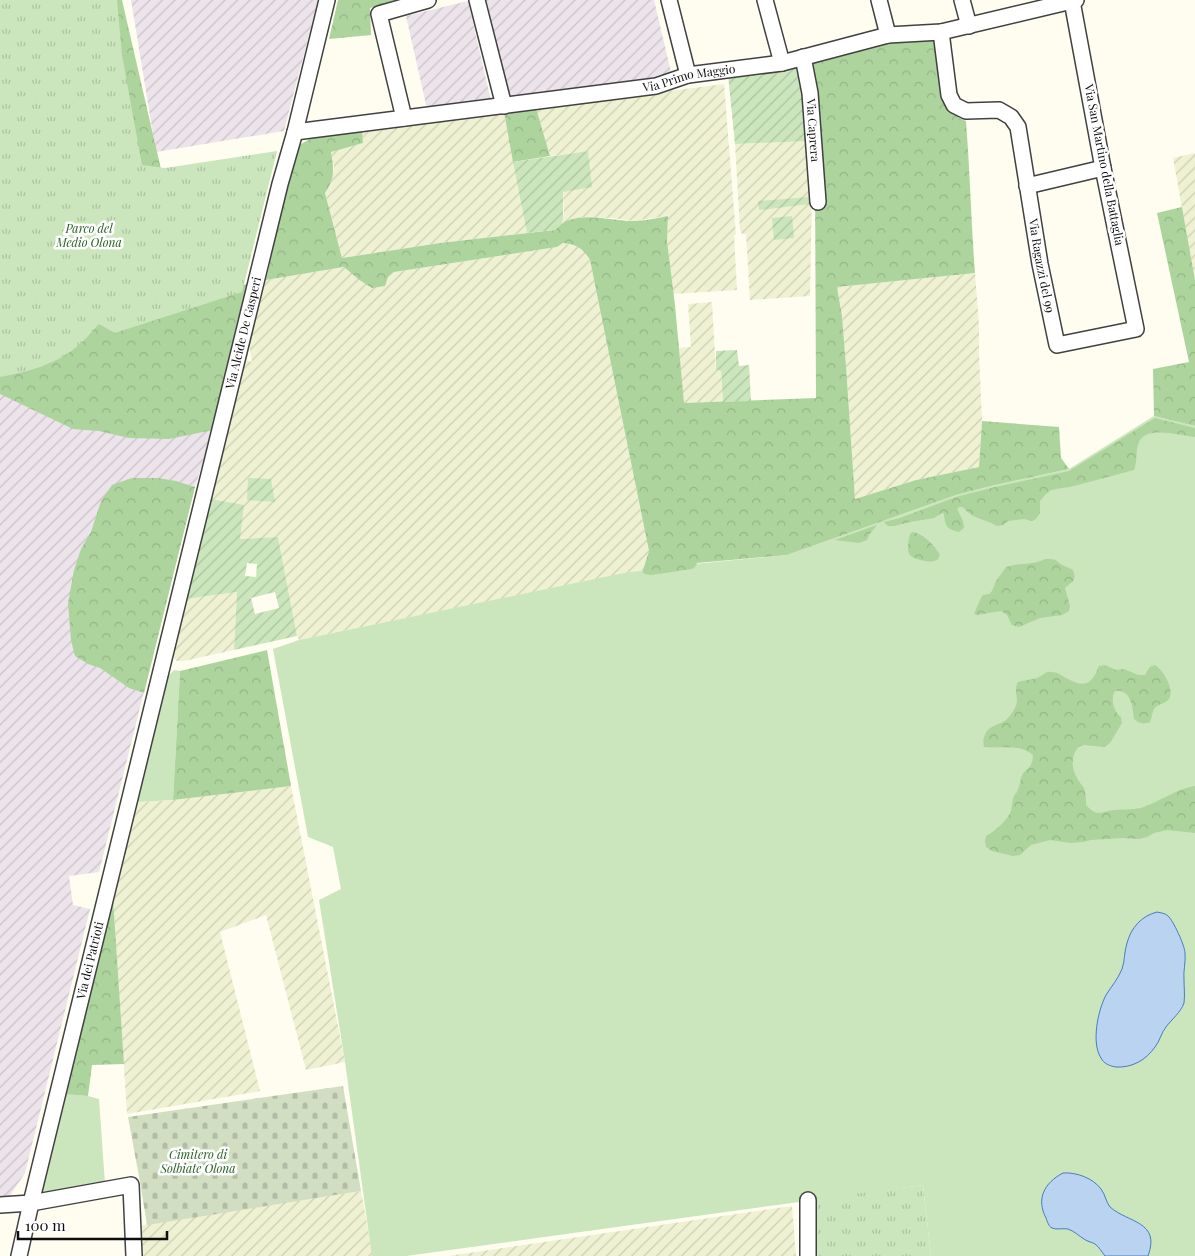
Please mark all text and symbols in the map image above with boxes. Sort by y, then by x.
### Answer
street label: Via Primo Maggio [641,60,737,95]
street label: Via San Martino della Battaglia [1081,82,1128,247]
street label: Via Caprera [803,97,824,162]
street label: Via Ragazzi del 99 [1026,217,1059,314]
park label: Parco del Medio Olona [55,220,122,250]
street label: Via Alcide De Gasperi [221,275,264,391]
street label: Via dei Patrioti [72,919,107,1002]
park label: Cimitero di Solbiate Olona [159,1146,236,1176]
scale bar [18,1208,166,1240]
text: 100 m [25,1215,66,1235]

